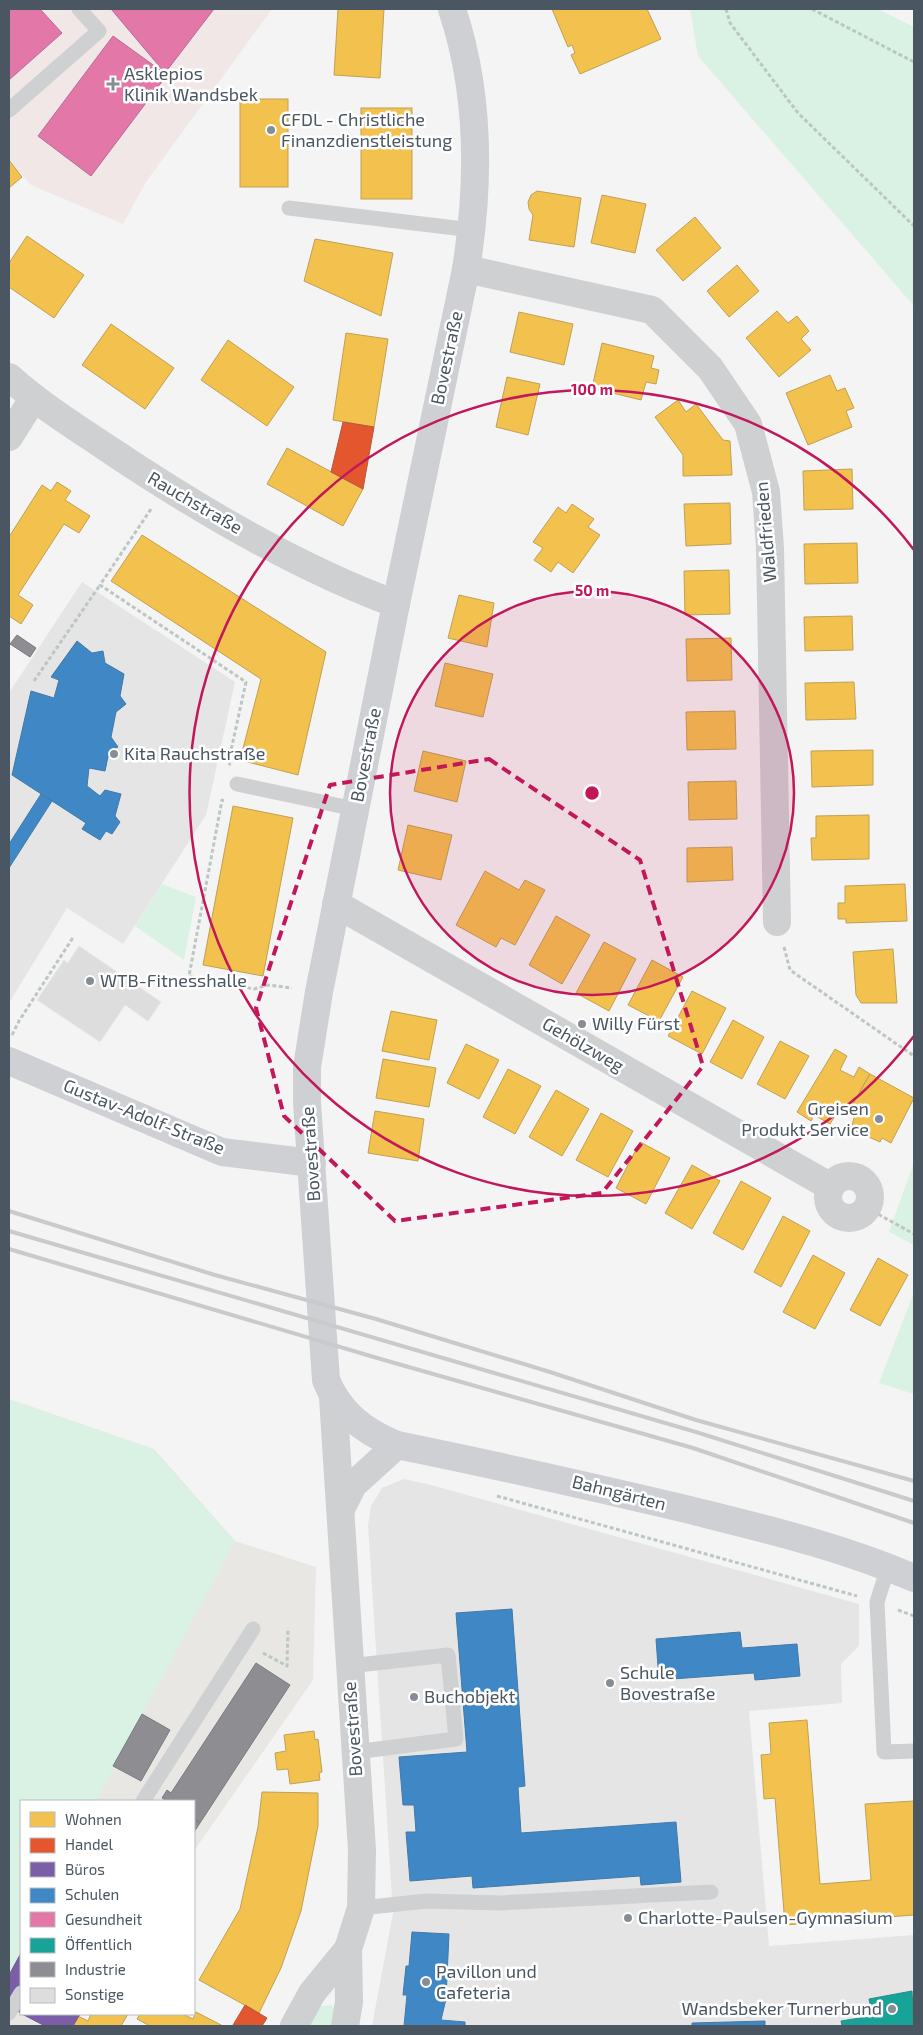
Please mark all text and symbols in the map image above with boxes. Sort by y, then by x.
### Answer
place label: Asklepios Klinik Wandsbek [124,62,258,105]
marker: Asklepios Klinik Wandsbek [106,77,120,91]
place label: CFDL - Christliche Finanzdienstleistung [281,108,452,151]
marker: CFDL - Christliche Finanzdienstleistung [265,124,277,136]
street label: Bovestraße [425,309,467,407]
text: 100 m [571,380,613,398]
street label: Rauchstraße [144,466,247,538]
street label: Waldfrieden [750,481,780,583]
text: 50 m [575,581,609,599]
street label: Bovestraße [345,706,385,804]
place label: Kita Rauchstraße [124,742,265,764]
marker: Kita Rauchstraße [108,748,120,760]
centre of rings [583,784,601,802]
place label: WTB-Fitnesshalle [100,969,247,991]
marker: WTB-Fitnesshalle [84,975,96,987]
street label: Gehölzweg [539,1012,628,1076]
place label: Willy Fürst [592,1012,680,1034]
marker: Willy Fürst [576,1018,588,1030]
street label: Gustav-Adolf-Straße [61,1074,228,1158]
place label: Greisen Produkt Service [741,1097,869,1140]
street label: Bovestraße [296,1106,324,1202]
marker: Greisen Produkt Service [873,1113,885,1125]
street label: Bahngärten [570,1470,668,1514]
place label: Schule Bovestraße [620,1661,715,1704]
marker: Schule Bovestraße [604,1677,616,1689]
street label: Bovestraße [338,1681,366,1777]
place label: Buchobjekt [424,1685,515,1707]
marker: Buchobjekt [408,1691,420,1703]
legend [20,1800,195,2015]
text: Wohnen [65,1810,122,1828]
text: Handel [65,1835,114,1853]
text: Büros [65,1860,105,1878]
text: Schulen [65,1885,119,1903]
place label: Charlotte-Paulsen-Gymnasium [638,1906,893,1928]
text: Gesundheit [65,1910,142,1928]
marker: Charlotte-Paulsen-Gymnasium [622,1912,634,1924]
text: Öffentlich [65,1935,132,1953]
text: Industrie [65,1960,126,1978]
place label: Pavillon und Cafeteria [436,1960,537,2003]
marker: Pavillon und Cafeteria [420,1976,432,1988]
text: Sonstige [65,1985,124,2003]
place label: Wandsbeker Turnerbund [681,1997,882,2019]
marker: Wandsbeker Turnerbund [886,2003,898,2015]

